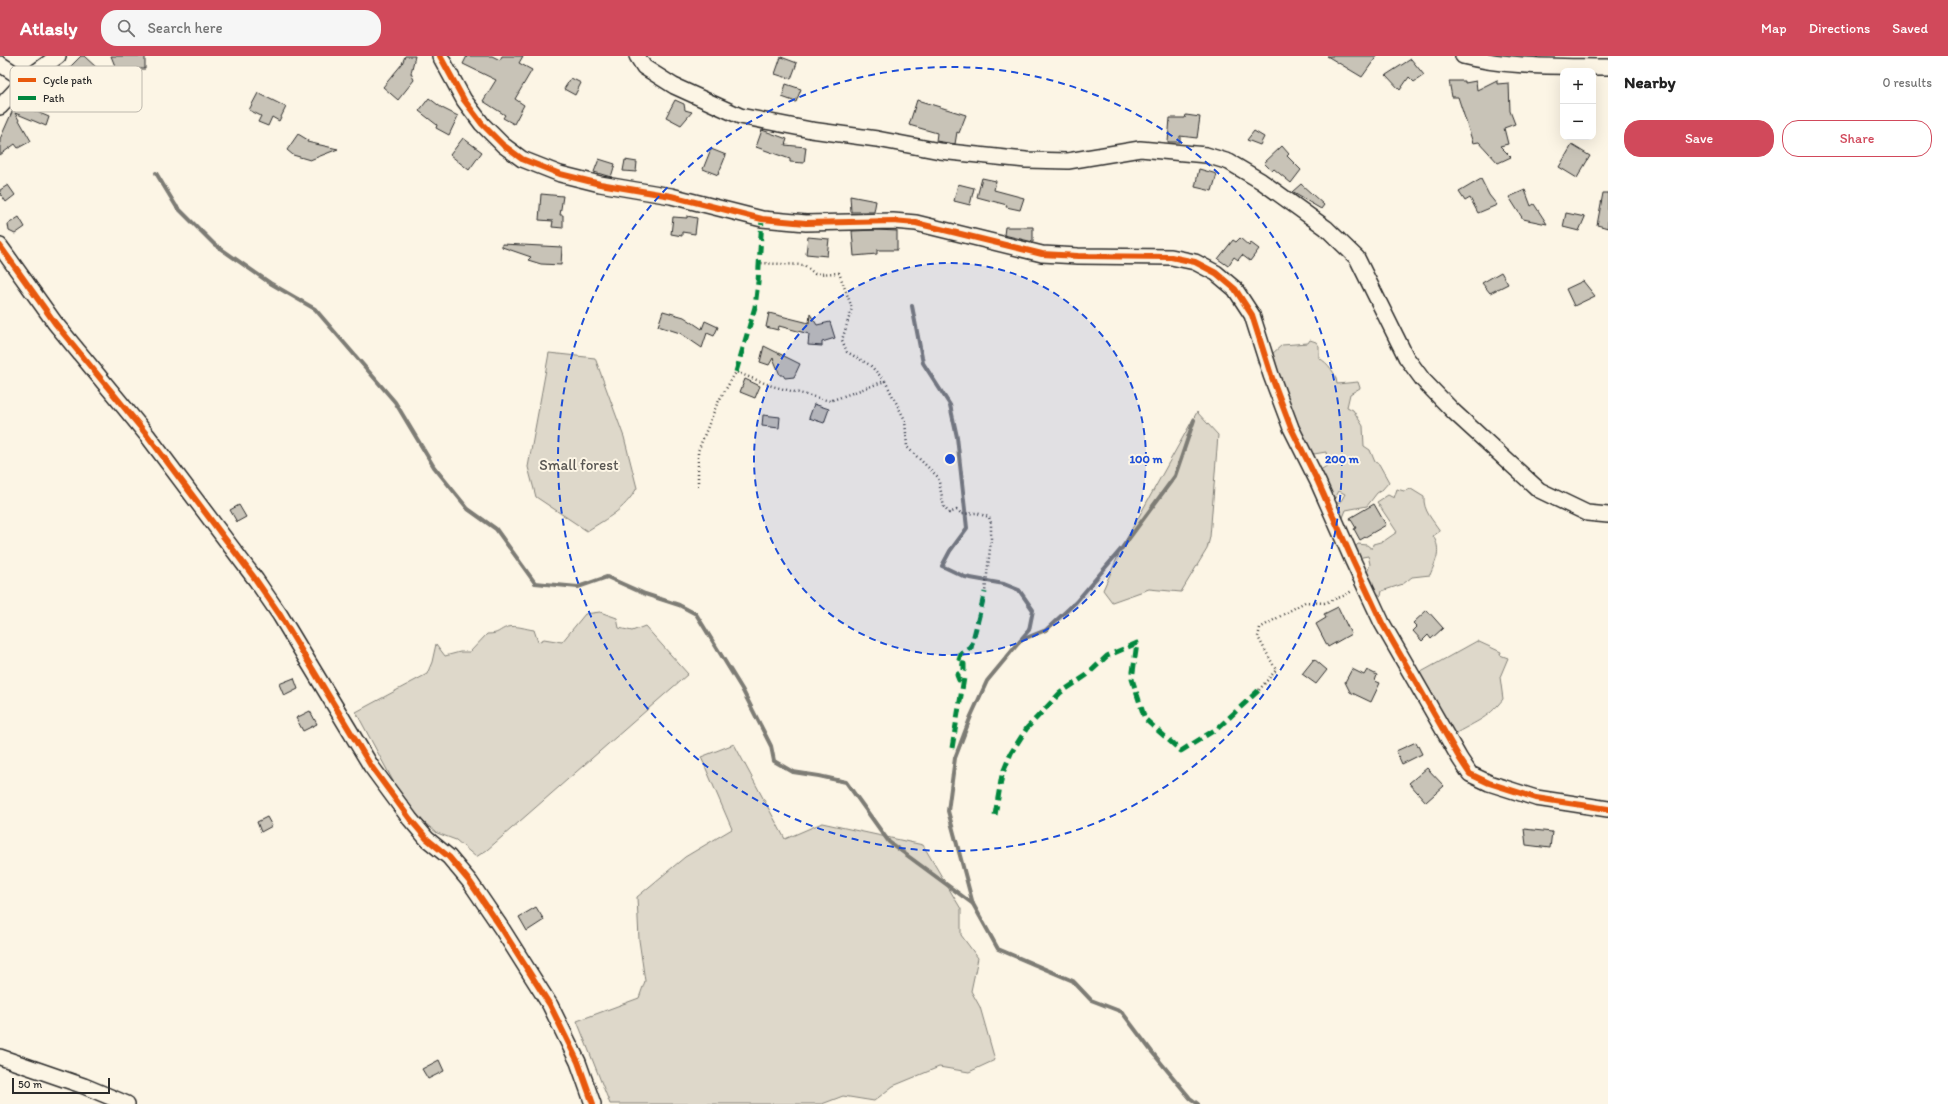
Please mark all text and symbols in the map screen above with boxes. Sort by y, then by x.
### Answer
search box [101,10,381,46]
text: Atlasly [20,17,77,40]
icon: search [115,17,137,39]
text: Search here [147,19,223,37]
text: Map [1761,20,1787,37]
text: Directions [1809,20,1870,37]
text: Saved [1892,20,1928,37]
legend [10,66,142,112]
map controls [1560,68,1596,140]
button: + [1560,68,1596,104]
text: Nearby [1624,72,1676,92]
text: Cycle path [43,74,92,87]
text: 0 results [1882,75,1932,90]
text: Path [43,92,65,105]
button: − [1560,104,1596,140]
button: Save [1624,120,1774,157]
button: Share [1782,120,1932,157]
centre of rings [943,452,957,466]
text: 100 m [1129,452,1163,466]
text: 200 m [1325,452,1360,466]
park label: Small forest [539,456,619,474]
scale bar [12,1076,110,1095]
text: 50 m [18,1078,42,1091]

